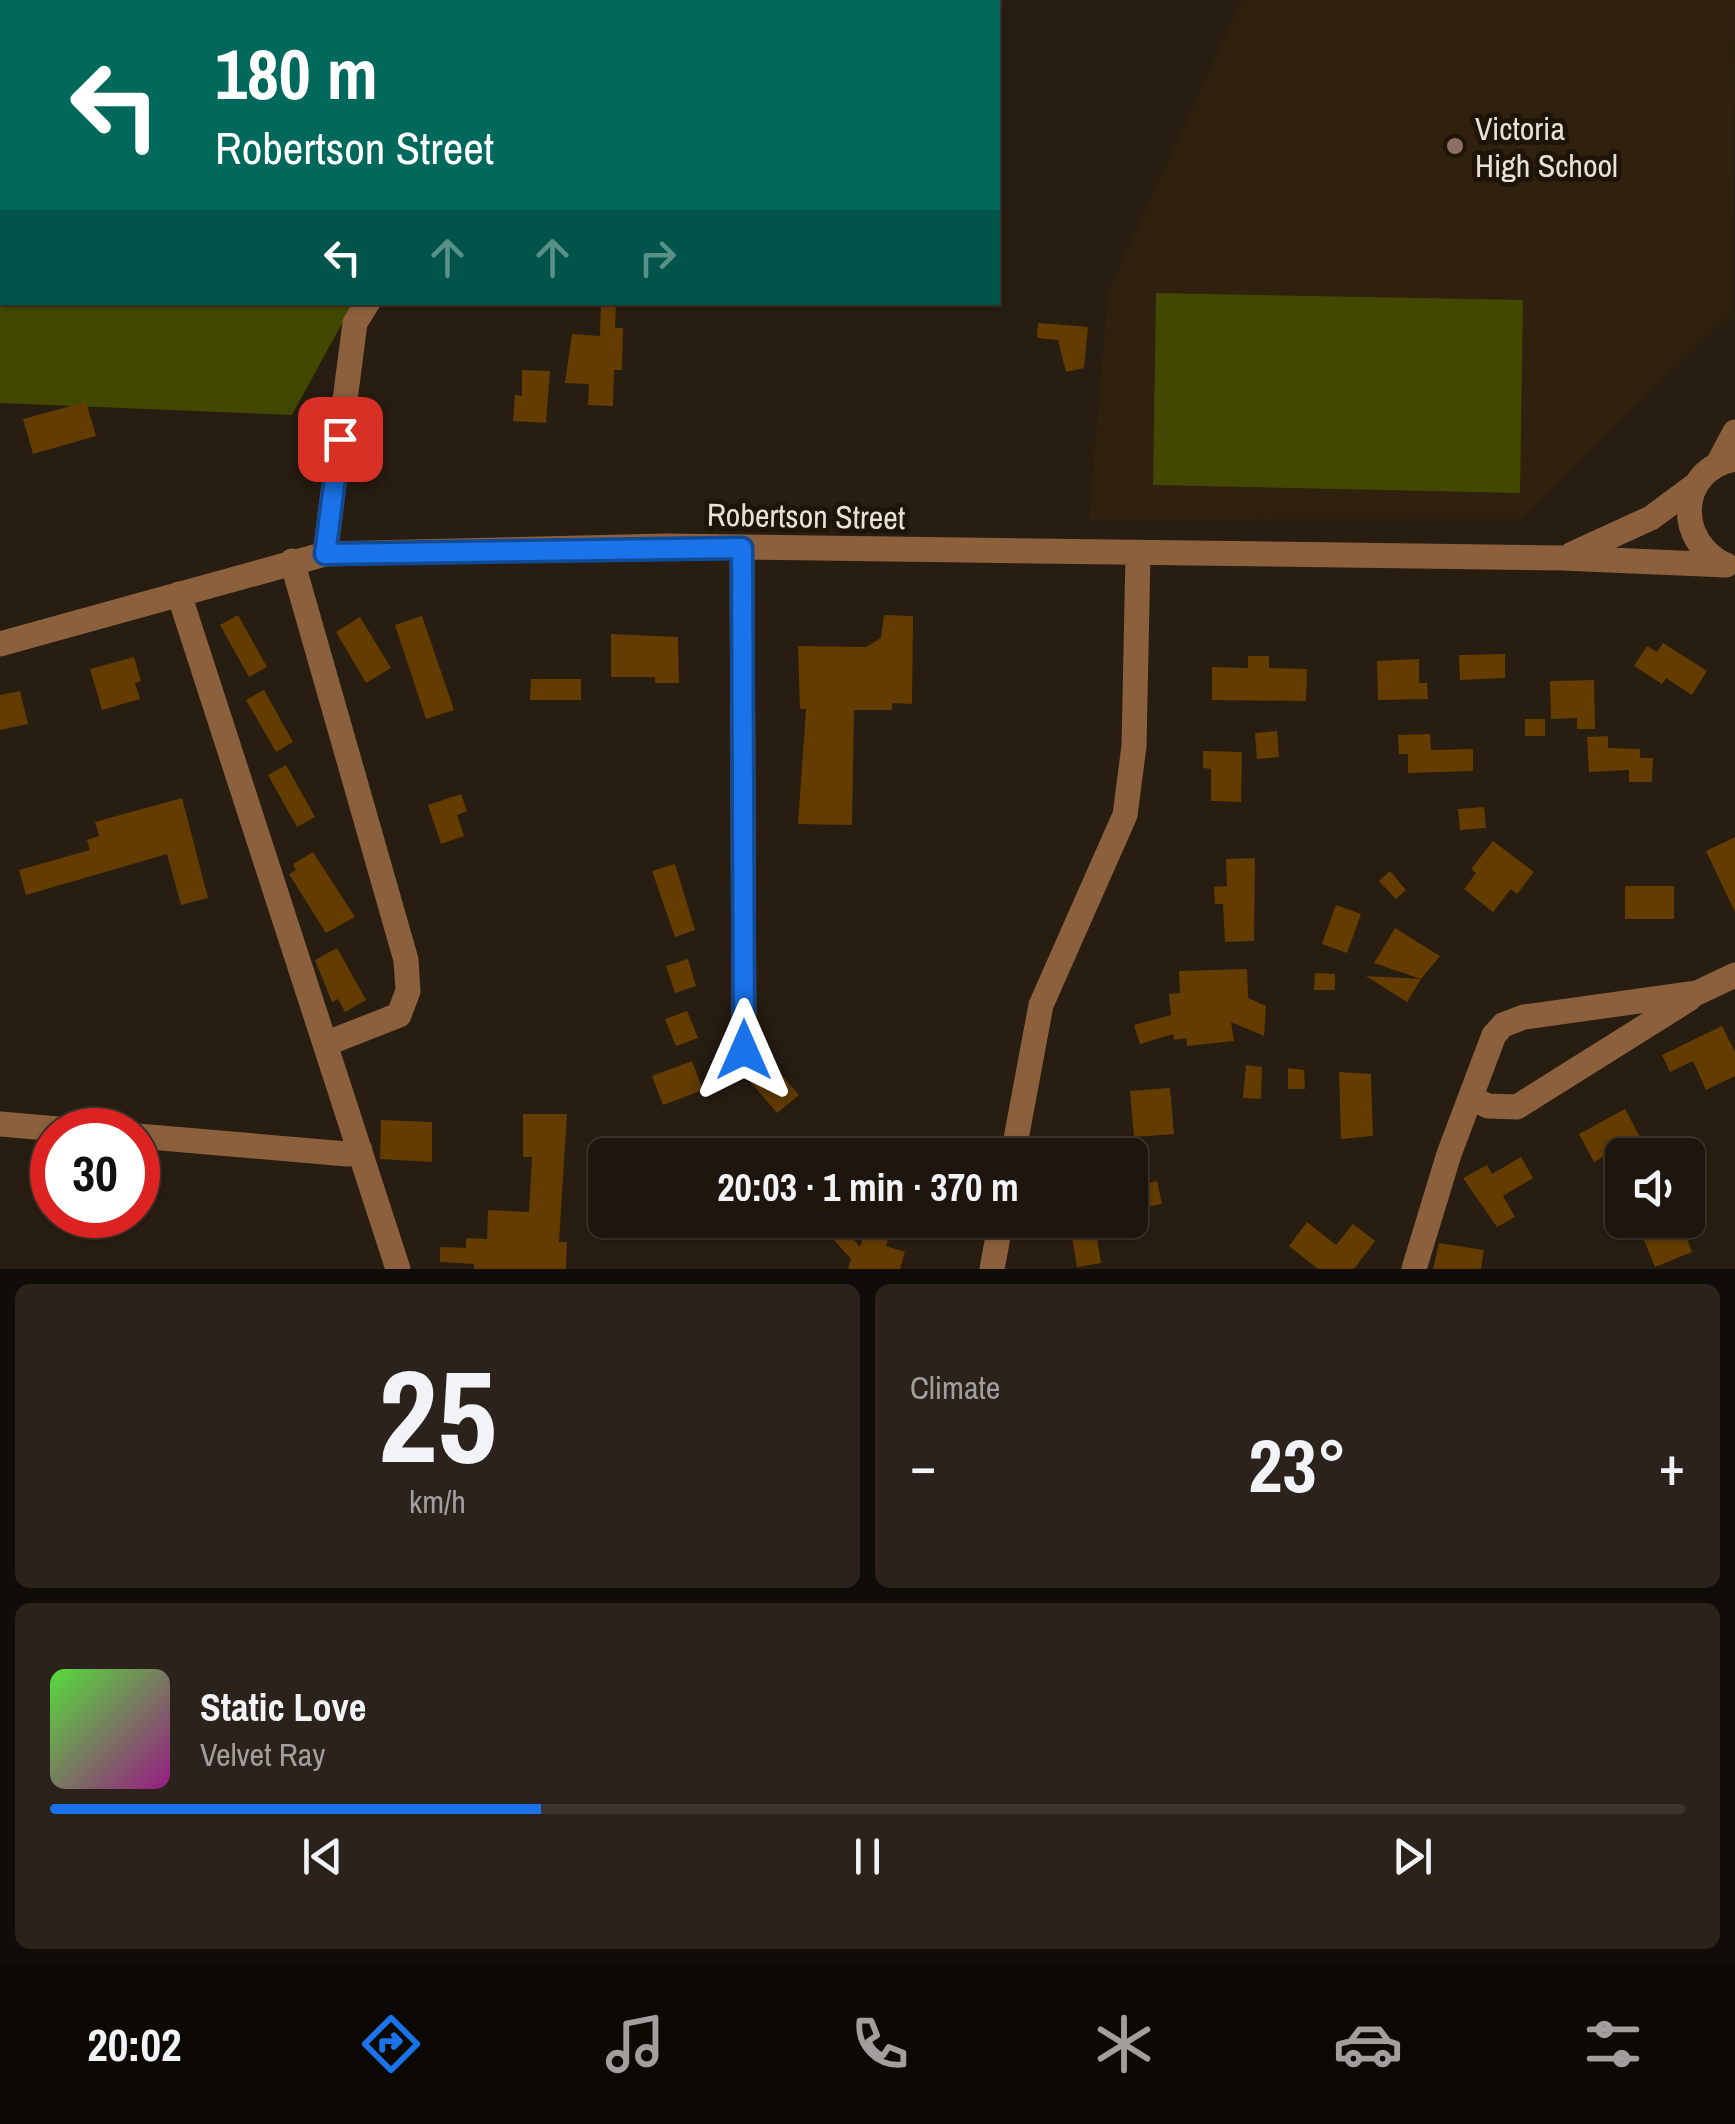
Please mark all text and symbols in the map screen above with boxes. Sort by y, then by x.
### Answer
text: 180 m [215,27,378,121]
icon: left [50,40,180,170]
place label: Victoria High School [1475,107,1618,187]
text: Robertson Street [215,117,494,178]
marker: Victoria High School [1444,135,1466,157]
icon: left [315,230,370,285]
icon: ahead [420,230,475,285]
icon: ahead [525,230,580,285]
icon: right [630,230,685,285]
pin [298,397,383,482]
icon: arrive [313,412,368,467]
street label: Robertson Street [706,493,906,539]
position arrow [692,998,796,1102]
speed limit sign: 30 [30,1108,160,1238]
map controls [1605,1138,1705,1238]
button: sound [1605,1138,1705,1238]
text: 20:03 · 1 min · 370 m [717,1162,1019,1213]
text: 25 [378,1327,497,1503]
text: Climate [910,1366,1000,1409]
text: 23° [1248,1414,1347,1515]
text: − [910,1428,936,1502]
text: + [1659,1428,1685,1502]
text: km/h [409,1480,466,1523]
text: Static Love [200,1682,366,1733]
text: Velvet Ray [200,1733,325,1776]
icon: previous [295,1829,350,1884]
icon: pause [840,1829,895,1884]
icon: next [1385,1829,1440,1884]
icon: directions [356,2009,426,2079]
icon: music [600,2009,670,2079]
icon: phone [845,2009,915,2079]
icon: climate [1089,2009,1159,2079]
icon: car [1333,2009,1403,2079]
icon: filters [1578,2009,1648,2079]
text: 20:02 [87,2014,182,2075]

